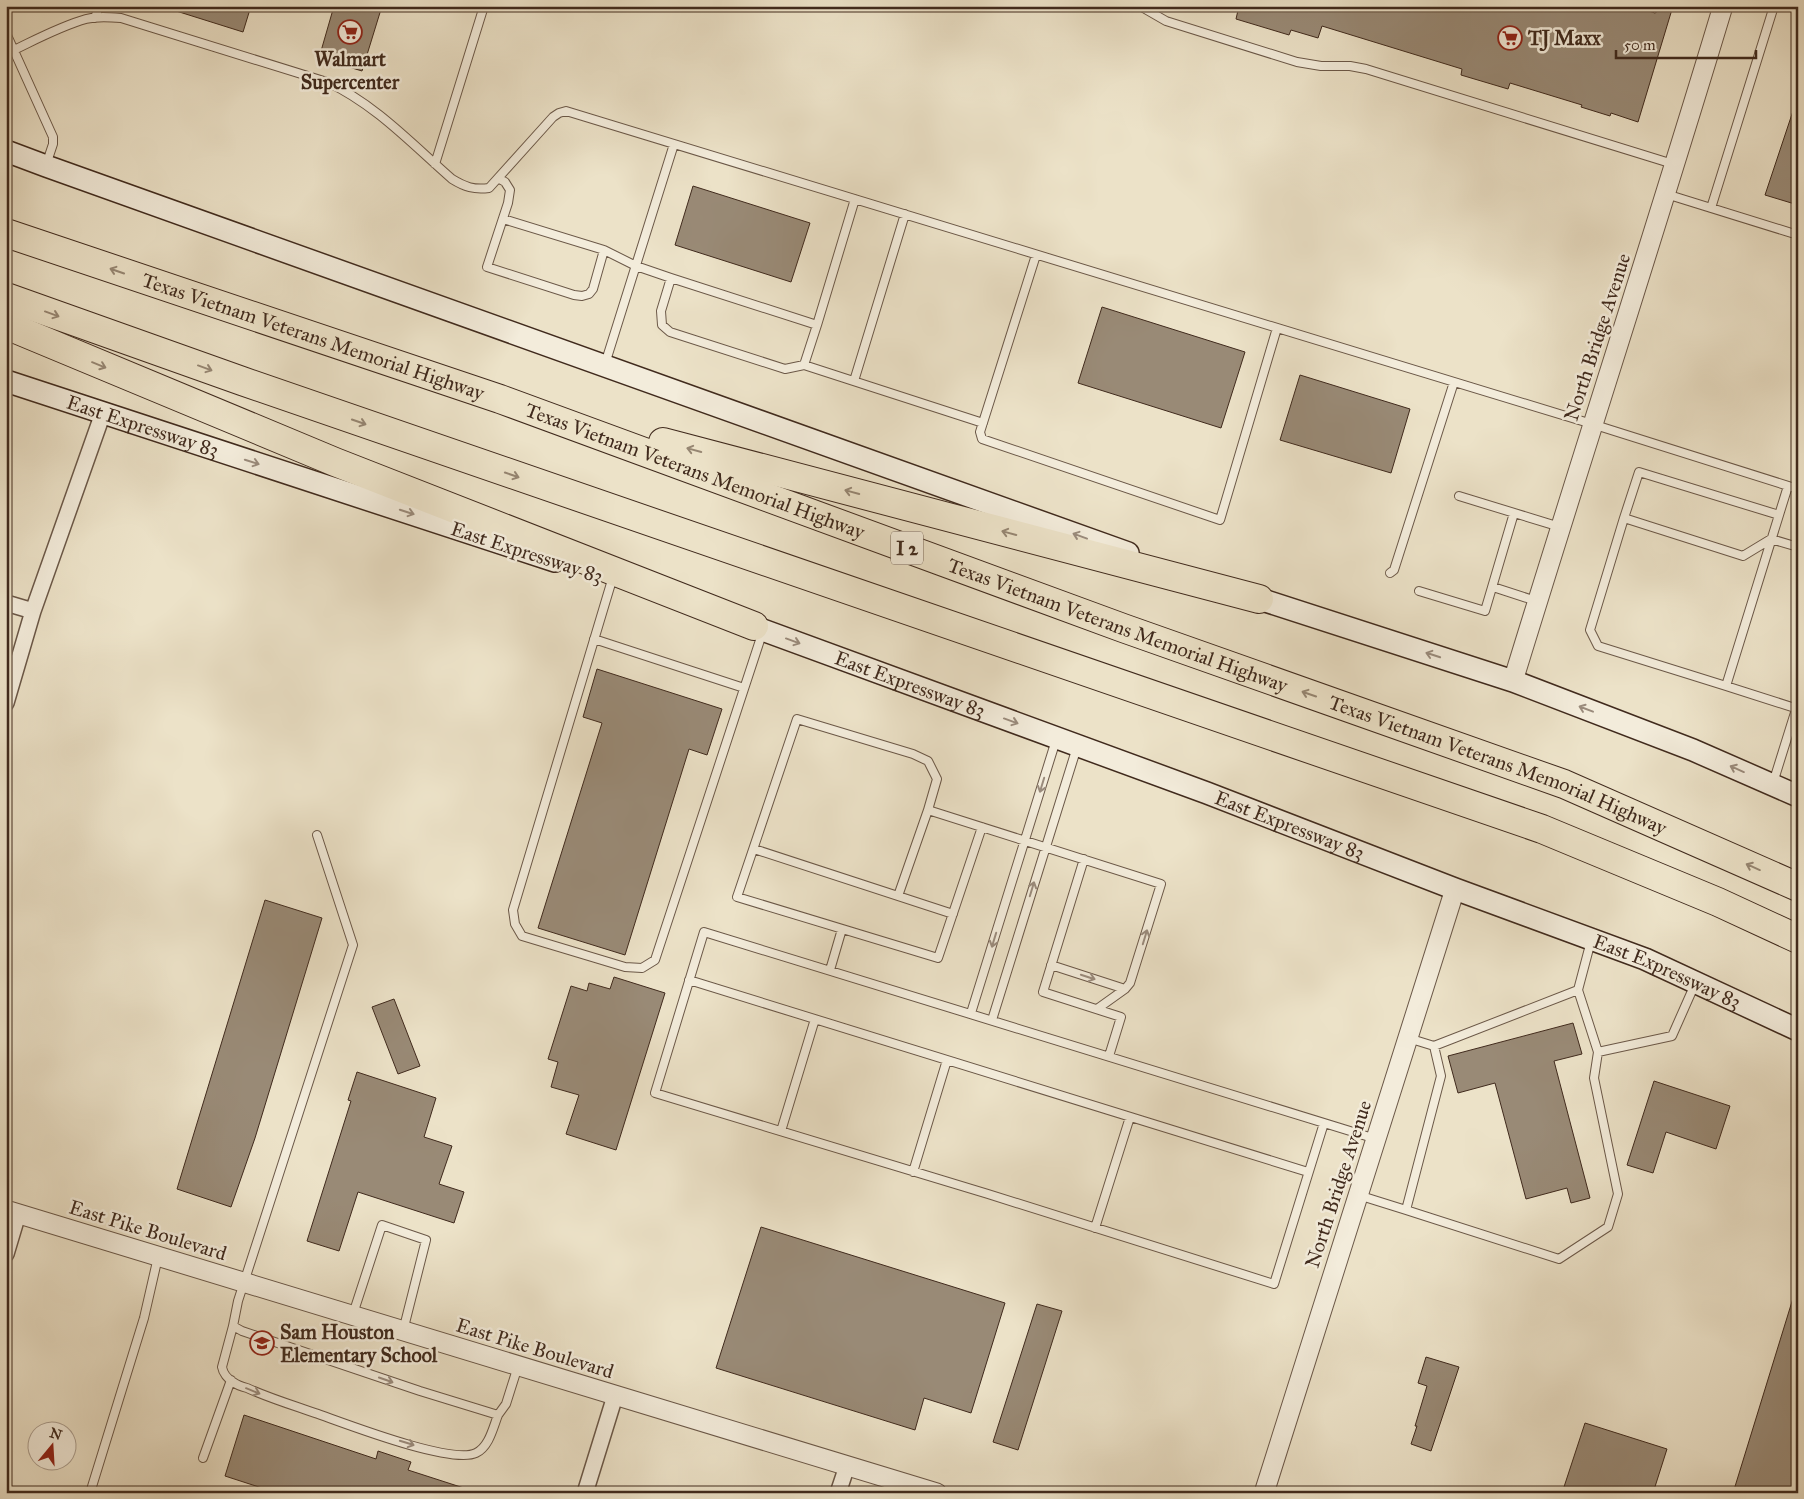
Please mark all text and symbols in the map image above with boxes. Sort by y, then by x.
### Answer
supermarket icon: Walmart Supercenter [337,19,363,45]
supermarket icon: TJ Maxx [1497,25,1523,51]
place label: TJ Maxx [1527,26,1602,52]
scale bar [1616,28,1756,60]
text: 50 m [1624,36,1656,54]
place label: Walmart Supercenter [301,47,400,95]
street label: North Bridge Avenue [1559,250,1636,424]
one-way arrow [109,266,125,275]
street label: Texas Vietnam Veterans Memorial Highway [139,268,488,405]
one-way arrow [44,310,59,319]
one-way arrow [91,361,106,370]
one-way arrow [197,364,213,373]
street label: East Expressway 83 [64,390,222,462]
street label: Texas Vietnam Veterans Memorial Highway [522,397,869,544]
one-way arrow [351,417,367,427]
one-way arrow [687,445,703,455]
one-way arrow [244,457,260,467]
one-way arrow [504,470,520,480]
one-way arrow [844,487,860,496]
one-way arrow [398,508,414,518]
street label: East Expressway 83 [448,516,606,588]
one-way arrow [1001,528,1017,538]
one-way arrow [1073,531,1088,540]
road number: I 2 [891,532,923,564]
street label: Texas Vietnam Veterans Memorial Highway [944,553,1292,698]
one-way arrow [785,637,800,646]
street label: East Expressway 83 [831,645,989,723]
one-way arrow [1426,650,1441,659]
one-way arrow [1301,688,1317,698]
street label: Texas Vietnam Veterans Memorial Highway [1326,690,1671,840]
one-way arrow [1579,704,1594,713]
one-way arrow [1003,717,1019,726]
one-way arrow [1730,764,1745,774]
one-way arrow [1037,776,1047,792]
street label: East Expressway 83 [1211,785,1368,865]
one-way arrow [1746,862,1761,872]
one-way arrow [1028,882,1038,898]
one-way arrow [1140,929,1150,945]
street label: East Expressway 83 [1590,929,1745,1014]
one-way arrow [989,931,998,947]
one-way arrow [1080,973,1096,983]
street label: North Bridge Avenue [1300,1097,1377,1271]
street label: East Pike Boulevard [66,1195,230,1265]
street label: East Pike Boulevard [453,1313,617,1383]
place label: Sam Houston Elementary School [280,1320,438,1368]
school or university icon: Sam Houston Elementary School [249,1330,275,1356]
one-way arrow [378,1375,394,1385]
one-way arrow [245,1387,260,1396]
north arrow [28,1422,78,1472]
text: N [48,1424,64,1444]
one-way arrow [399,1439,415,1449]

